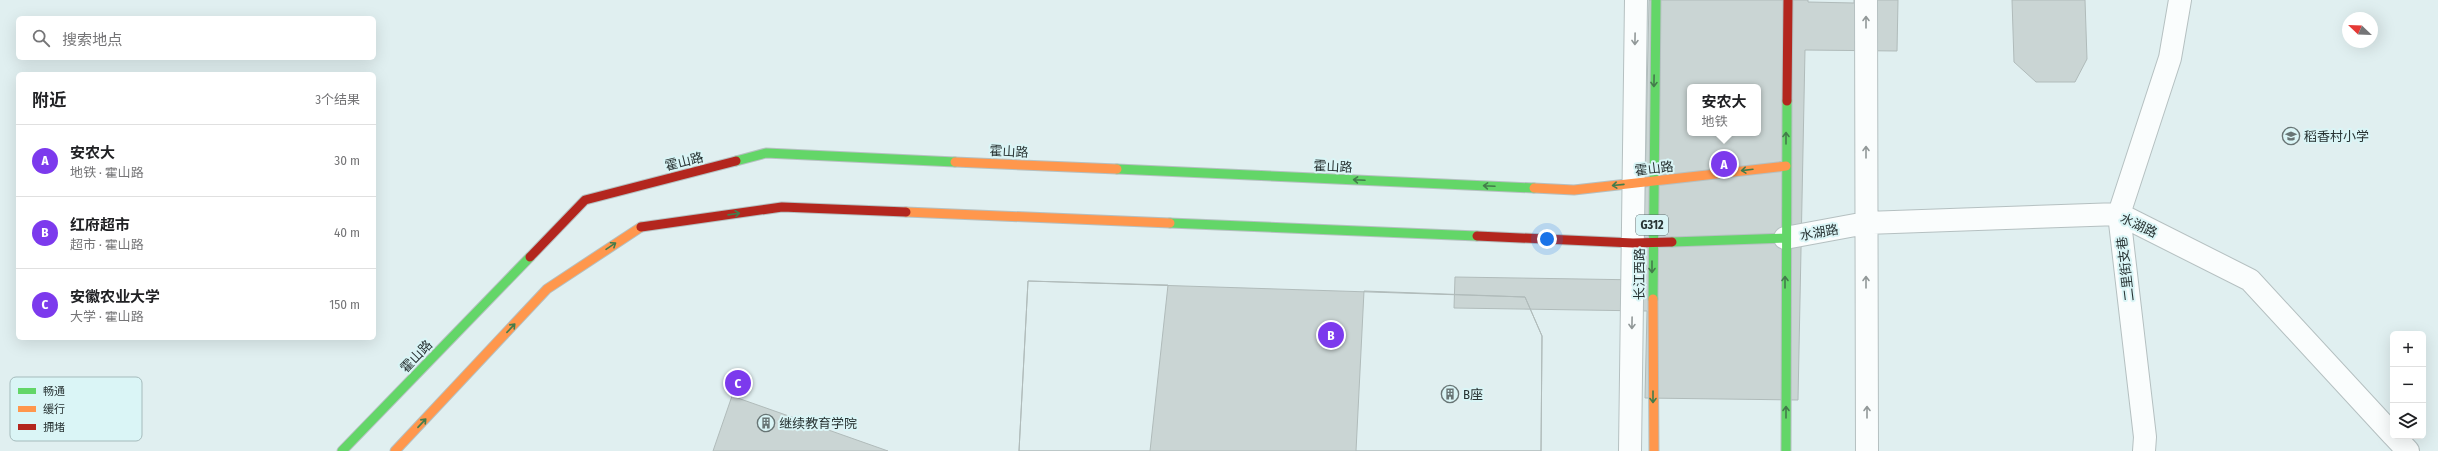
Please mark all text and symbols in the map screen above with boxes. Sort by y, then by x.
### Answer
north arrow [2342,12,2378,48]
search box [16,16,376,60]
one-way arrow [1862,16,1870,29]
icon: search [30,27,52,49]
text: 搜索地点 [62,31,122,49]
one-way arrow [1631,32,1639,45]
one-way arrow [1650,74,1658,87]
popup [1687,84,1761,136]
text: 附近 [32,90,66,111]
text: 3个结果 [315,92,360,107]
text: 安农大 [1701,93,1747,111]
text: 地铁 [1701,114,1728,129]
school or university icon: 稻香村小学 [2281,126,2301,146]
place label: 稻香村小学 [2304,129,2369,144]
one-way arrow [1783,132,1790,145]
street label: 霍山路 [989,143,1029,160]
text: 安农大 [70,144,115,162]
one-way arrow [1862,146,1870,159]
street label: 霍山路 [663,149,705,173]
pin: A [1711,149,1737,179]
text: A [41,153,49,168]
text: 30 m [334,153,360,168]
street label: 霍山路 [1313,158,1353,175]
street label: 霍山路 [1634,159,1674,178]
text: 地铁 · 霍山路 [70,165,144,180]
one-way arrow [1741,166,1754,174]
one-way arrow [1353,177,1366,184]
one-way arrow [1612,181,1625,189]
one-way arrow [1483,182,1496,190]
one-way arrow [727,210,740,218]
street label: 水湖路 [2118,210,2160,240]
road number: G312 [1636,215,1668,235]
text: 红府超市 [70,216,130,234]
street label: 水湖路 [1799,222,1840,243]
text: B [41,225,49,240]
text: 40 m [334,225,360,240]
your location [1537,229,1557,249]
street label: 二里街支巷 [2114,236,2137,302]
text: 超市 · 霍山路 [70,237,144,252]
one-way arrow [605,242,616,250]
street label: 长江西路 [1632,248,1647,300]
one-way arrow [1648,260,1656,273]
one-way arrow [1781,276,1789,289]
one-way arrow [1862,276,1870,289]
text: 安徽农业大学 [70,288,160,306]
text: C [42,297,48,312]
text: 150 m [329,297,360,312]
text: 大学 · 霍山路 [70,309,144,324]
one-way arrow [1628,316,1636,329]
pin: B [1318,320,1344,350]
one-way arrow [506,323,516,333]
map controls [2390,331,2426,439]
button: + [2390,331,2426,367]
street label: 霍山路 [397,337,435,376]
button: − [2390,367,2426,403]
pin: C [725,368,751,398]
legend [10,377,142,441]
building icon: B座 [1440,384,1460,404]
text: 畅通 [43,385,65,398]
place label: B座 [1463,387,1483,402]
one-way arrow [1649,390,1657,403]
text: 缓行 [43,403,65,416]
button: layers [2390,403,2426,439]
one-way arrow [1782,406,1789,419]
one-way arrow [1863,406,1871,419]
building icon: 继续教育学院 [756,413,776,433]
place label: 继续教育学院 [779,416,857,431]
one-way arrow [417,418,426,428]
text: 拥堵 [43,421,65,434]

